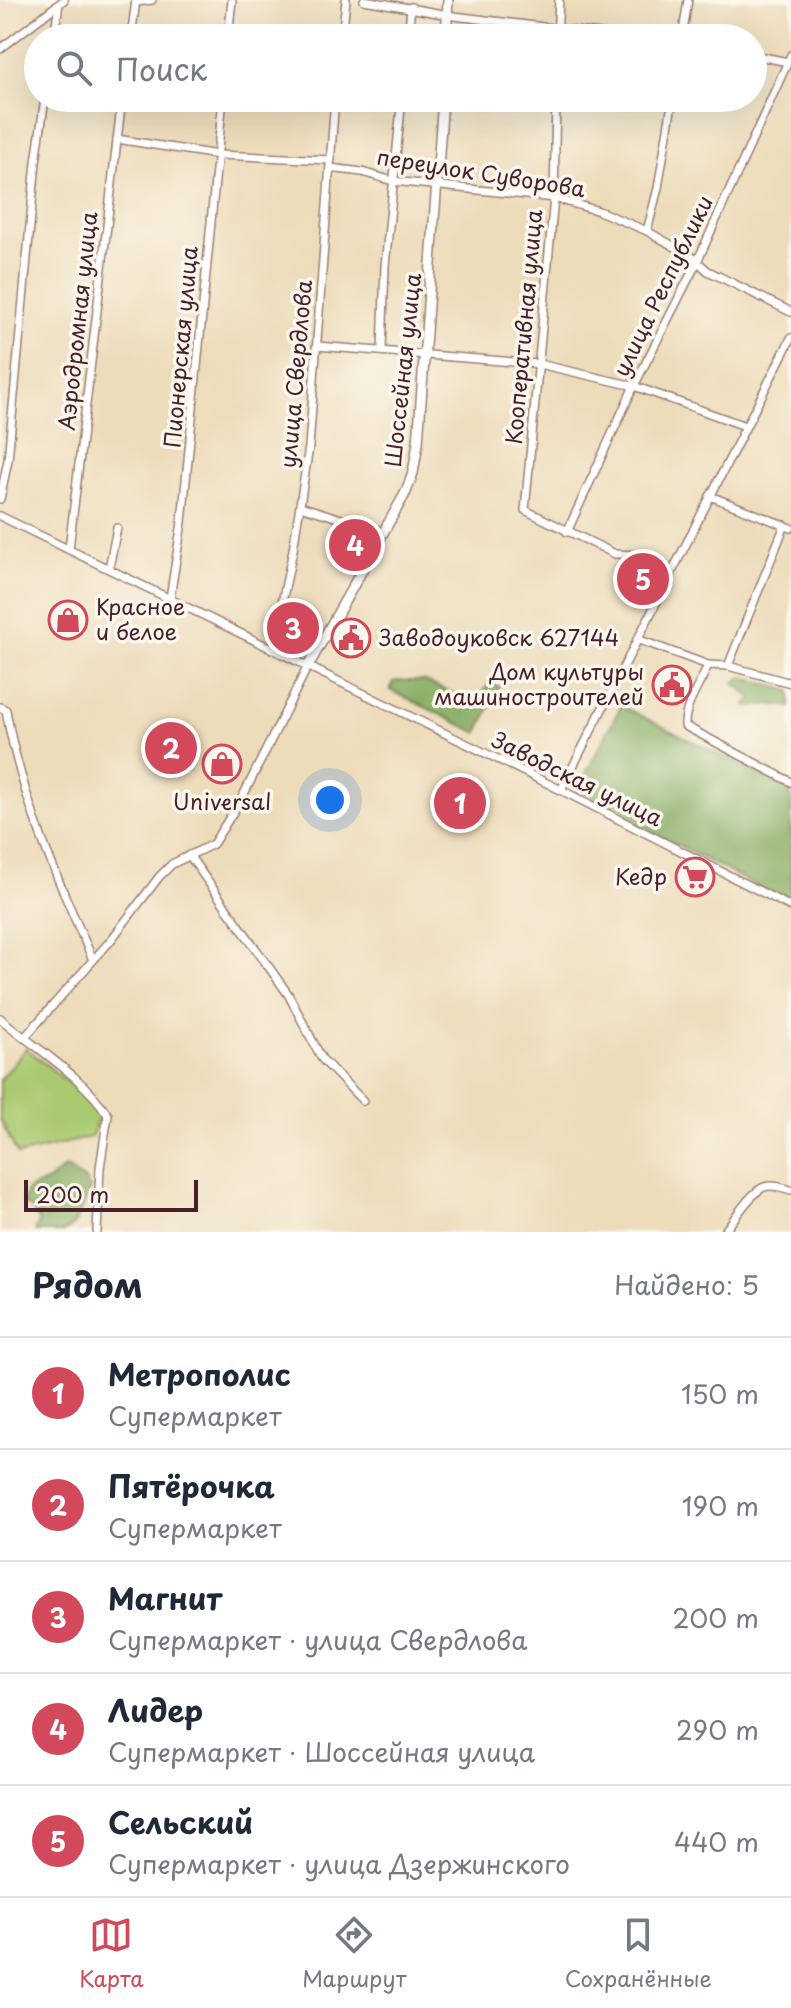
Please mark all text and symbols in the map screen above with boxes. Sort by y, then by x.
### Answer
search box [24,24,767,112]
icon: search [52,46,96,90]
text: Поиск [116,46,207,91]
street label: переулок Суворова [375,139,588,204]
street label: улица Республики [603,189,720,382]
street label: Кооперативная улица [496,208,549,446]
street label: Аэродромная улица [49,210,104,432]
street label: Пионерская улица [154,244,205,449]
street label: Шоссейная улица [375,271,428,468]
street label: улица Свердлова [270,278,319,469]
pin: 4 [329,515,381,575]
pin: 5 [617,549,669,609]
place label: Красное и белое [96,589,185,647]
pin: 3 [267,598,319,658]
shop icon: Красное и белое [47,599,89,641]
public building icon: Заводоуковск 627144 [330,617,372,659]
place label: Заводоуковск 627144 [379,620,619,653]
place label: Дом культуры машиностроителей [435,654,644,712]
public building icon: Дом культуры машиностроителей [651,664,693,706]
pin: 2 [145,718,197,778]
street label: Заводская улица [487,722,669,833]
shop icon: Universal [201,743,243,785]
pin: 1 [434,773,486,833]
your location [310,780,350,820]
place label: Universal [173,784,271,817]
supermarket icon: Кедр [674,856,716,898]
place label: Кедр [615,859,667,892]
scale bar [24,1176,198,1212]
text: 200 m [36,1177,109,1210]
text: Рядом [32,1258,143,1310]
text: Найдено: 5 [614,1265,759,1304]
text: Метрополис [108,1351,291,1396]
text: 1 [52,1374,64,1413]
text: 150 m [681,1374,759,1413]
text: Супермаркет [108,1396,282,1435]
text: Пятёрочка [108,1463,275,1508]
text: 2 [49,1486,67,1525]
text: 190 m [682,1486,759,1525]
text: Супермаркет [108,1508,282,1547]
text: Магнит [108,1575,222,1620]
text: 3 [49,1598,67,1637]
text: 200 m [672,1598,759,1637]
text: Супермаркет · улица Свердлова [108,1620,528,1659]
text: Лидер [108,1687,203,1732]
text: 4 [49,1710,67,1749]
text: 290 m [676,1710,759,1749]
text: Супермаркет · Шоссейная улица [108,1732,535,1771]
text: Сельский [108,1799,253,1844]
text: 5 [50,1822,66,1861]
text: 440 m [674,1822,759,1861]
text: Супермаркет · улица Дзержинского [108,1844,570,1883]
tab: Карта [79,1913,144,1994]
tab: Маршрут [302,1913,406,1994]
tab: Сохранённые [565,1913,712,1994]

